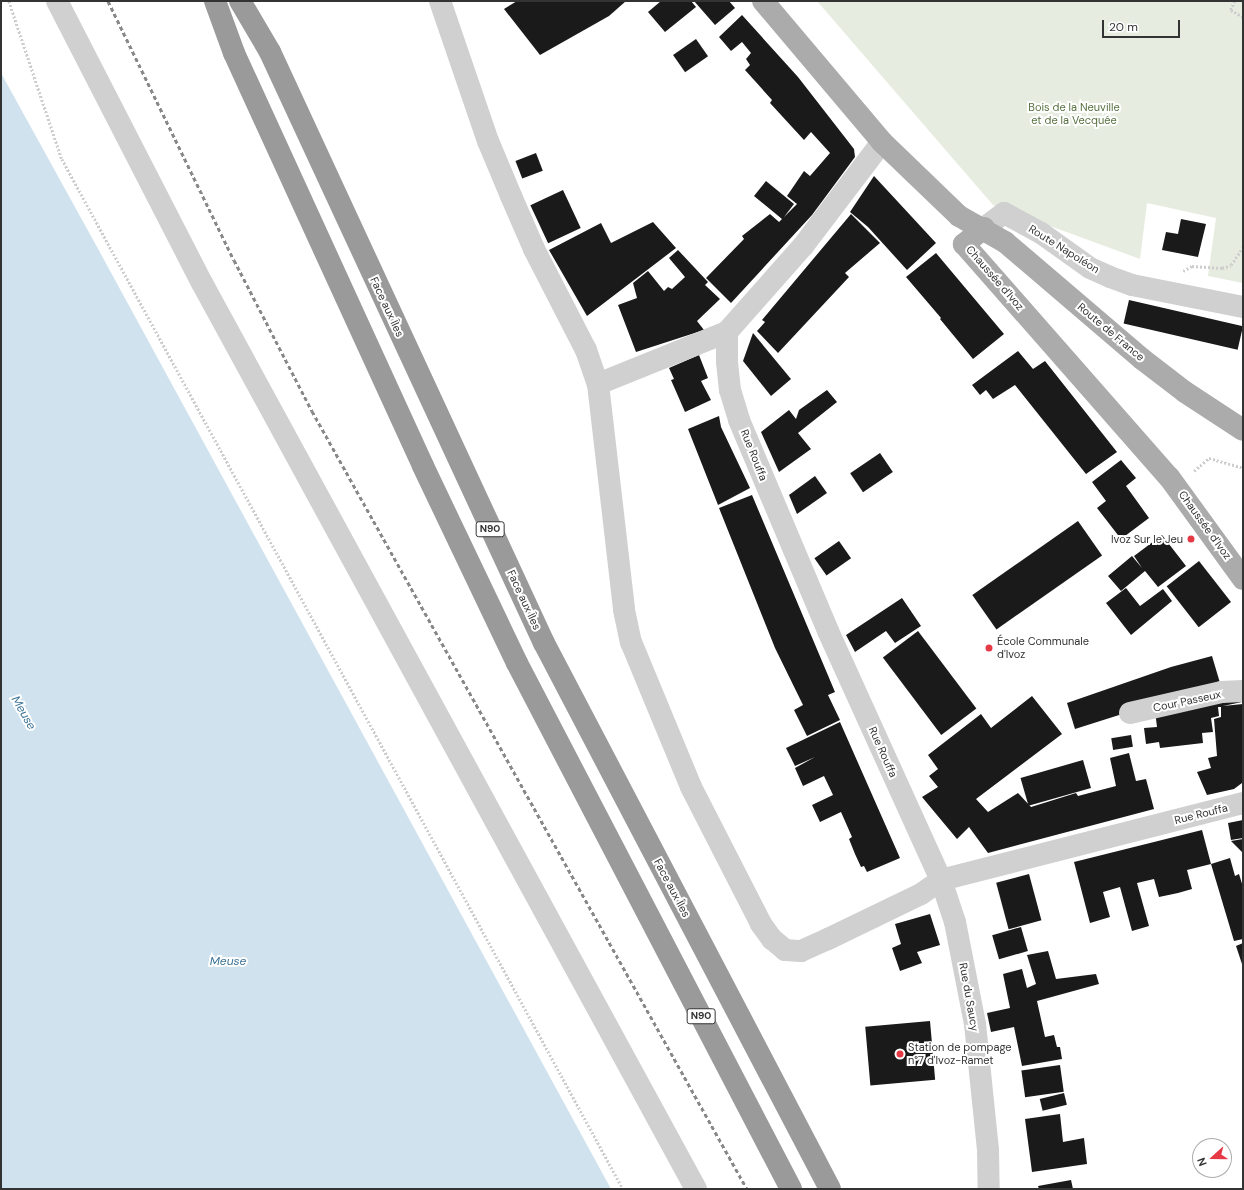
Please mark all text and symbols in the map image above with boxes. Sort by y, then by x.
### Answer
scale bar [1104,12,1182,38]
text: 20 m [1109,19,1138,35]
park label: Bois de la Neuville et de la Vecquée [1028,101,1120,127]
street label: Route Napoléon [1026,222,1102,276]
street label: Chaussée d'Ivoz [963,243,1027,313]
street label: Face aux Îles [367,275,407,339]
street label: Route de France [1075,300,1147,364]
street label: Rue Rouffa [738,427,770,483]
street label: Chaussée d'Ivoz [1176,488,1234,562]
road number: N90 [475,521,505,537]
place label: Ivoz Sur le Jeu [1111,532,1183,546]
marker: Ivoz Sur le Jeu [1186,534,1196,544]
street label: Face aux Îles [504,568,544,632]
place label: École Communale d'Ivoz [997,635,1089,661]
marker: École Communale d'Ivoz [984,643,994,653]
street label: Cour Passeux [1152,687,1222,715]
water label: Meuse [8,694,38,732]
street label: Rue Rouffa [866,725,900,779]
street label: Rue Rouffa [1173,801,1229,827]
street label: Face aux Îles [651,856,693,920]
water label: Meuse [210,955,246,969]
street label: Rue du Saucy [956,962,982,1032]
road number: N90 [686,1008,716,1024]
place label: Station de pompage n°7 d'Ivoz-Ramet [908,1041,1012,1067]
marker: Station de pompage n°7 d'Ivoz-Ramet [895,1049,905,1059]
north arrow [1192,1138,1232,1178]
text: N [1194,1156,1210,1168]

